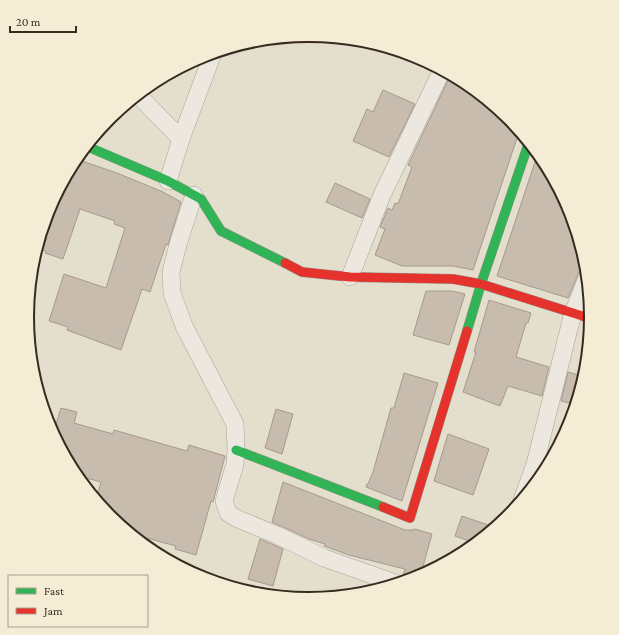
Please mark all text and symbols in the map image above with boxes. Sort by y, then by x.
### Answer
scale bar [10,8,76,34]
text: 20 m [16,15,41,29]
legend [8,575,148,627]
text: Fast [44,584,65,598]
text: Jam [43,604,63,618]

